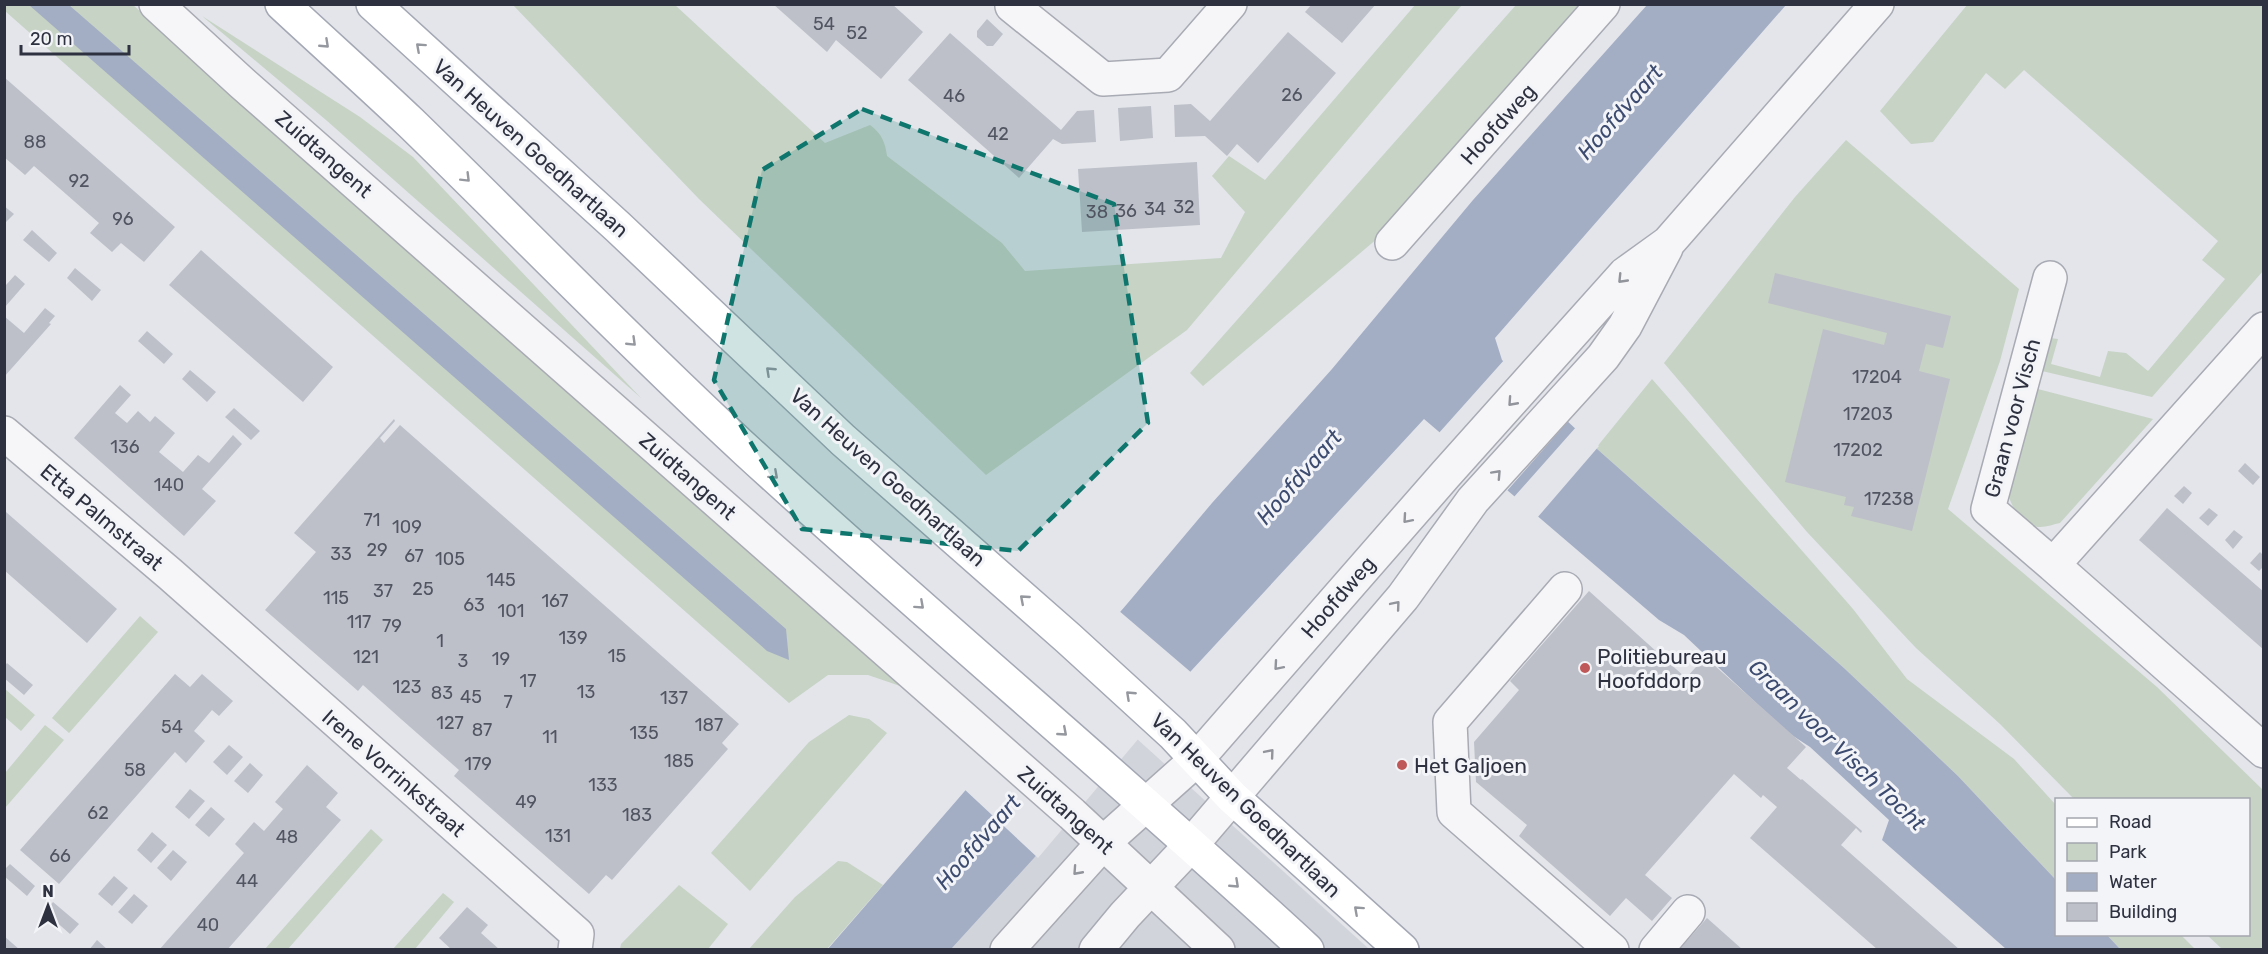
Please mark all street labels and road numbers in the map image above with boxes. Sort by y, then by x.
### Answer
street label: Van Heuven Goedhartlaan [428,54,634,242]
street label: Hoofdweg [1455,78,1541,170]
street label: Zuidtangent [270,105,378,203]
street label: Graan voor Visch [1979,336,2045,500]
street label: Van Heuven Goedhartlaan [785,383,991,571]
street label: Zuidtangent [634,427,742,525]
street label: Etta Palmstraat [36,458,168,576]
street label: Hoofdweg [1296,551,1380,643]
street label: Irene Vorrinkstraat [317,704,471,842]
street label: Van Heuven Goedhartlaan [1146,708,1346,902]
street label: Zuidtangent [1013,761,1119,859]

